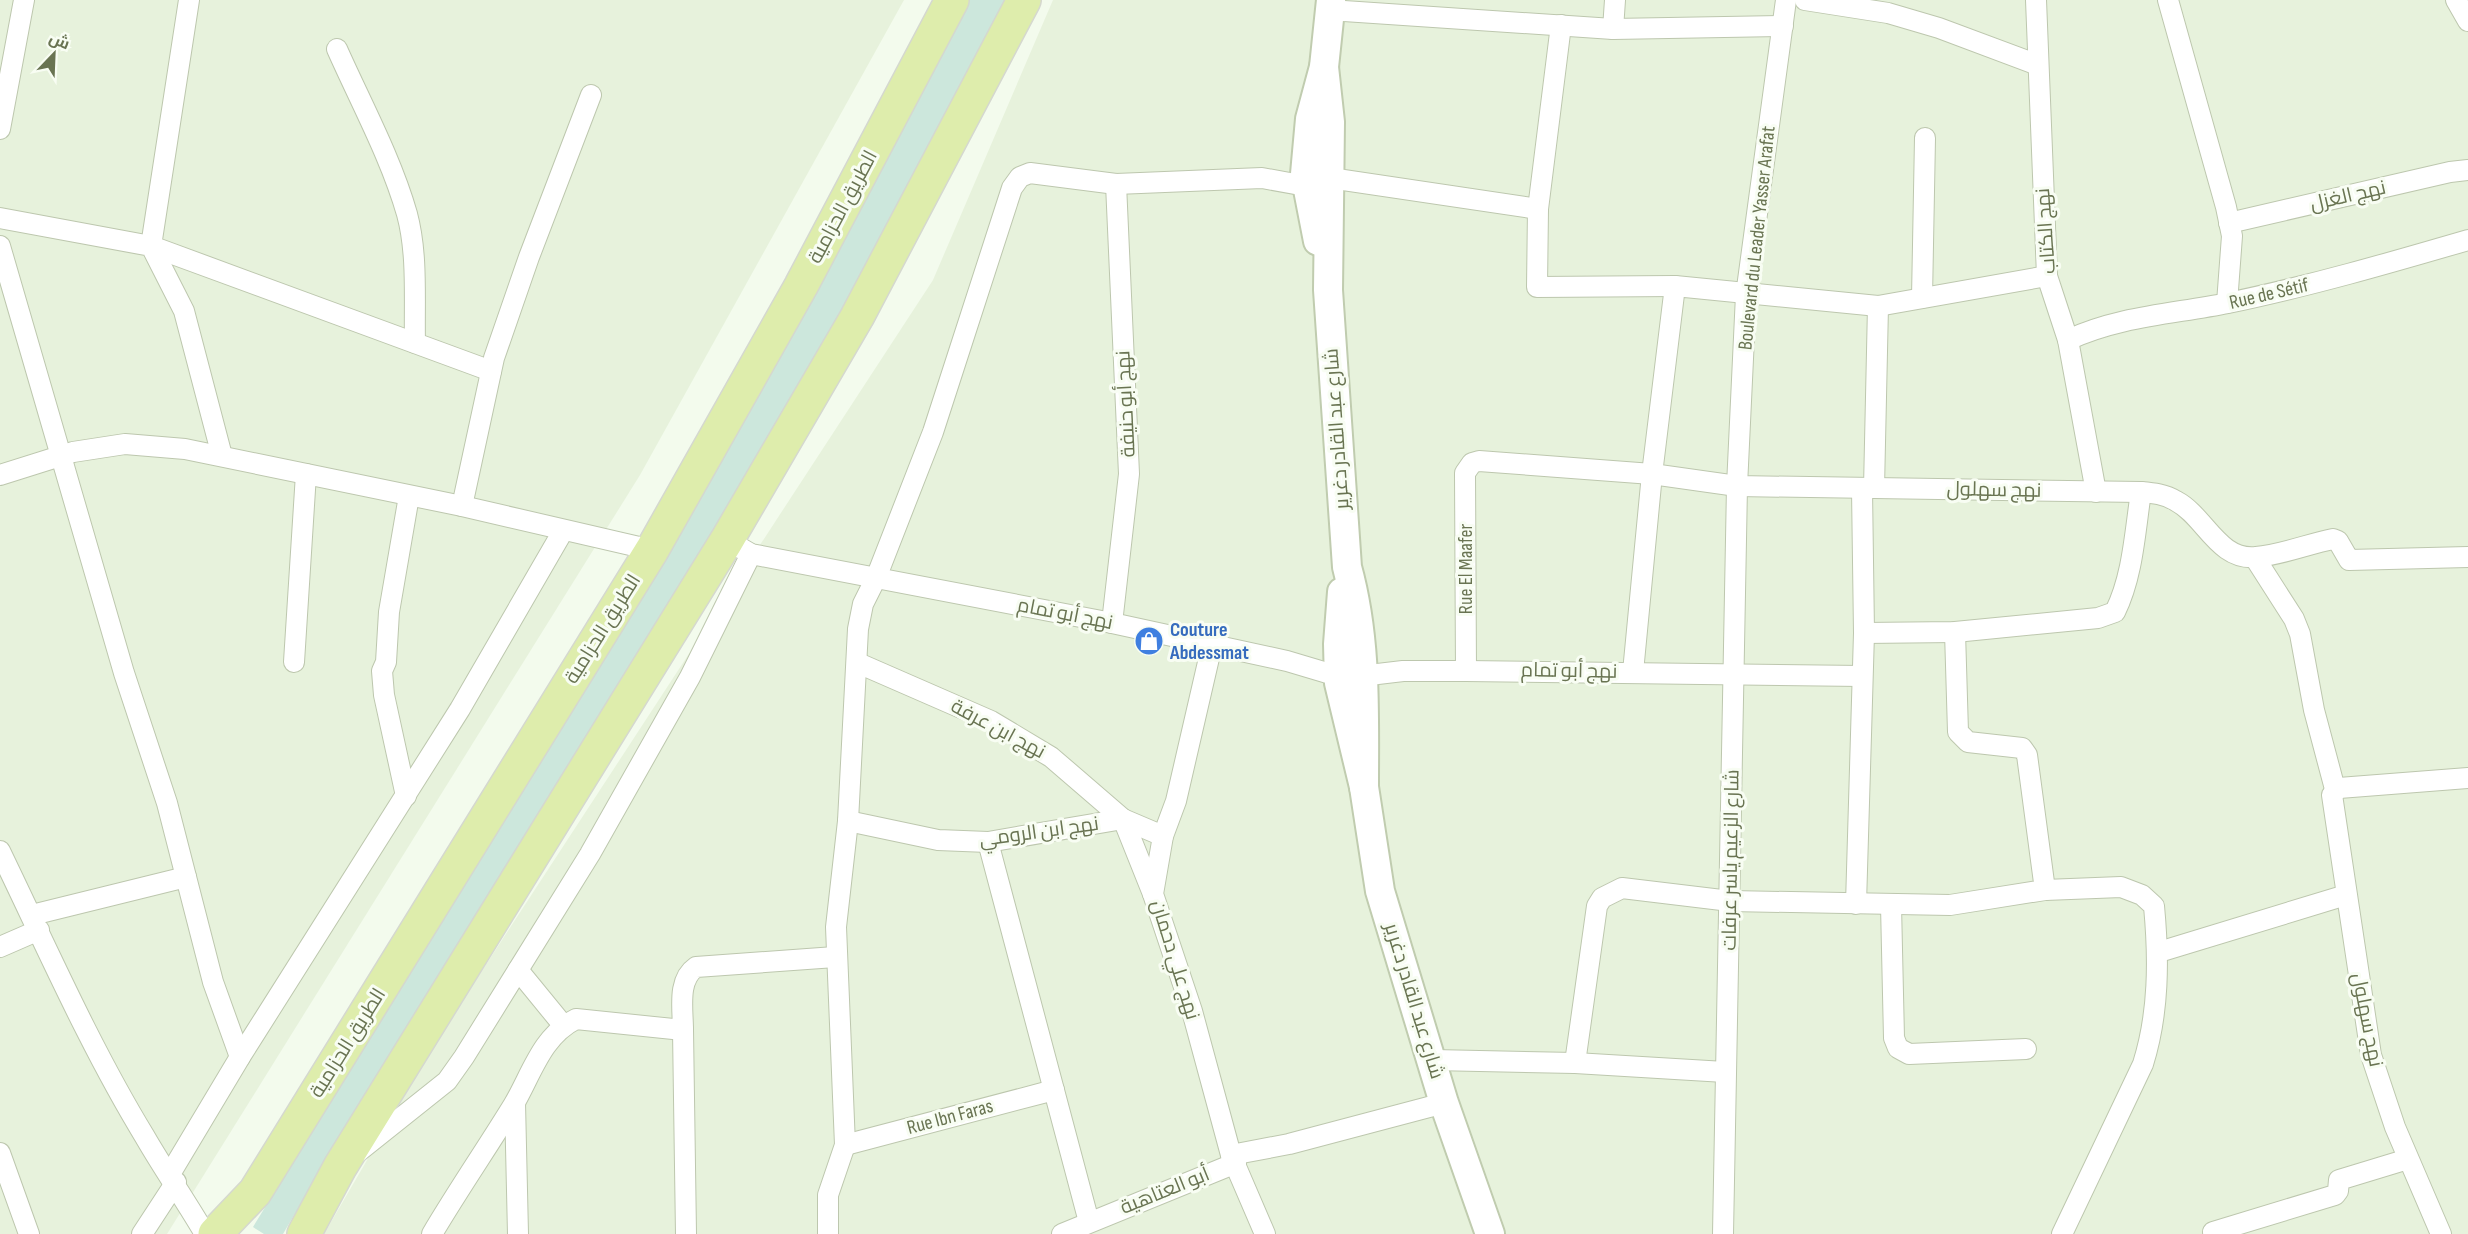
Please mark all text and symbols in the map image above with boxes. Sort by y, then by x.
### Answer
north arrow [24,24,84,84]
text: ش [46,29,72,54]
street label: Boulevard du Leader Yasser Arafat [1733,125,1781,351]
street label: الطريق الحزامية [803,146,883,268]
street label: نهج الغزل [2308,176,2389,217]
street label: نهج الكتاب [2031,187,2062,275]
street label: Rue de Sétif [2227,273,2311,315]
street label: شارع عبد القادر دغرير [1319,347,1356,511]
street label: نهج أبو حنيفة [1110,350,1142,458]
street label: نهج سهلول [1946,477,2042,504]
street label: Rue El Maafer [1454,524,1478,614]
street label: الطريق الحزامية [560,570,646,688]
street label: نهج أبو تمام [1015,592,1115,636]
place label: Couture Abdessmat [1169,618,1249,665]
shop icon: Couture Abdessmat [1133,625,1165,657]
street label: نهج أبو تمام [1520,657,1618,685]
street label: نهج ابن عرفة [946,694,1049,765]
street label: شارع الزعيم ياسر عرفات [1717,769,1746,951]
street label: نهج ابن الرومي [978,812,1101,855]
street label: نهج علي دحمان [1143,897,1205,1024]
street label: شارع عبد القادر دغرير [1378,919,1449,1082]
street label: نهج سهلول [2345,971,2388,1069]
street label: الطريق الحزامية [305,984,391,1102]
street label: Rue Ibn Faras [904,1094,996,1140]
street label: أبو العتاهية [1116,1161,1213,1220]

